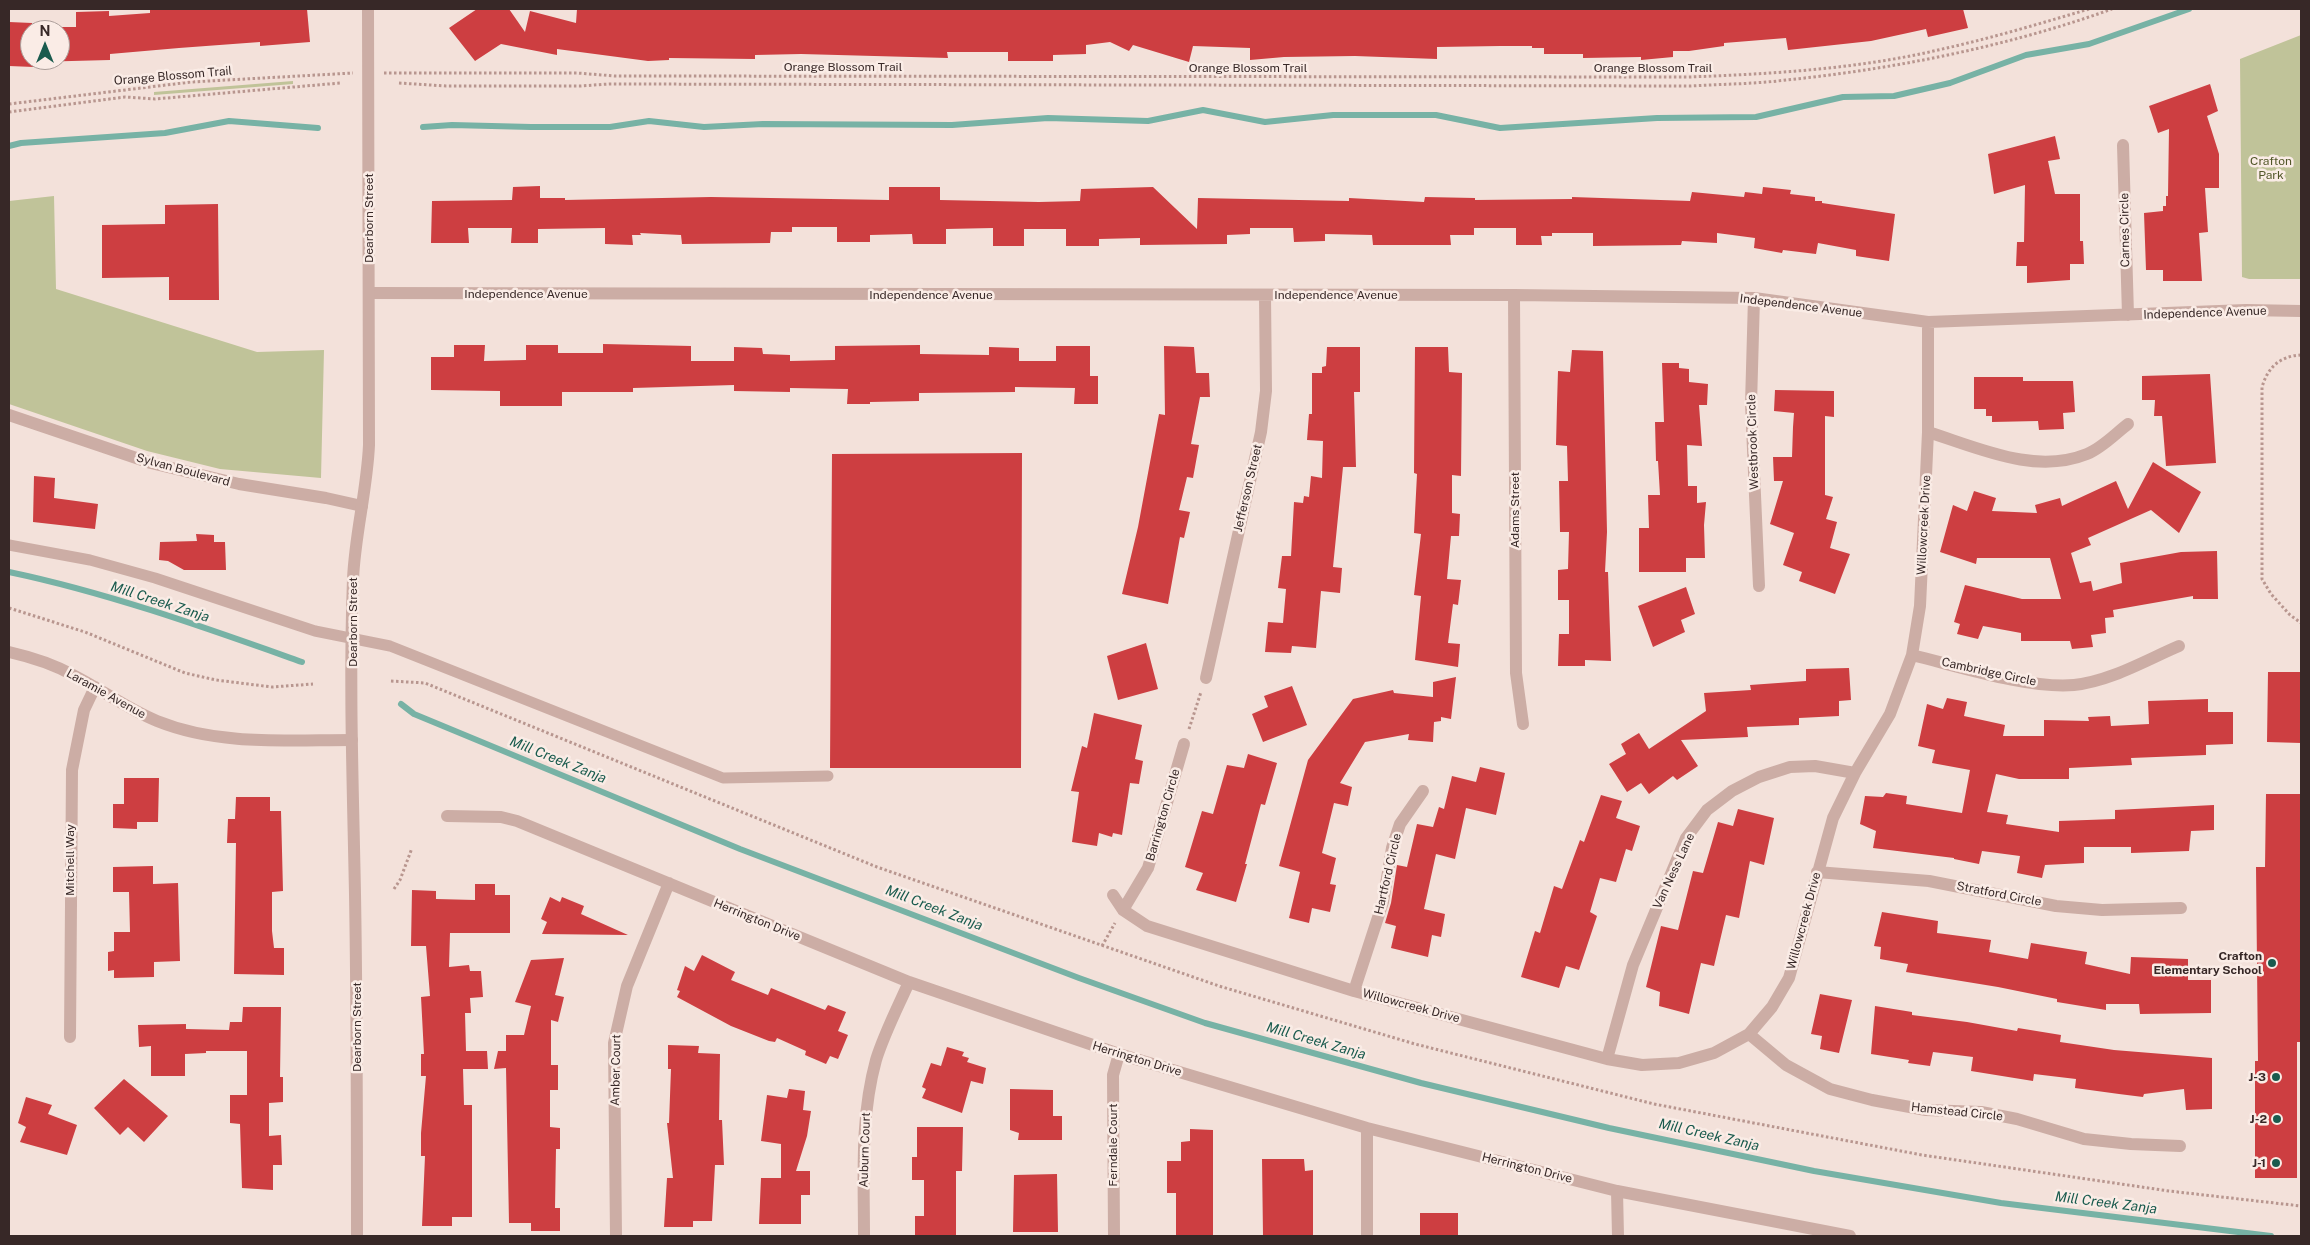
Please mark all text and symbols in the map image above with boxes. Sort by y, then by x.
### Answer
north arrow [20,20,70,70]
text: N [40,23,50,39]
street label: Orange Blossom Trail [784,60,902,74]
street label: Orange Blossom Trail [1189,61,1307,75]
street label: Orange Blossom Trail [1594,61,1712,75]
street label: Orange Blossom Trail [113,64,233,88]
park label: Crafton Park [2250,154,2292,182]
street label: Dearborn Street [362,173,376,263]
street label: Carnes Circle [2117,193,2133,267]
street label: Independence Avenue [464,287,588,301]
street label: Independence Avenue [869,288,993,302]
street label: Independence Avenue [1274,288,1398,302]
street label: Independence Avenue [1739,291,1863,321]
street label: Independence Avenue [2143,304,2267,322]
street label: Westbrook Circle [1744,394,1762,490]
street label: Jefferson Street [1231,443,1265,533]
street label: Sylvan Boulevard [135,451,231,489]
street label: Adams Street [1508,472,1522,548]
street label: Willowcreek Drive [1914,475,1934,575]
street label: Dearborn Street [346,577,360,667]
water label: Mill Creek Zanja [109,578,211,626]
street label: Cambridge Circle [1940,655,2038,689]
street label: Laramie Avenue [64,666,148,722]
water label: Mill Creek Zanja [507,733,609,787]
street label: Barrington Circle [1143,767,1183,863]
street label: Mitchell Way [63,824,77,896]
street label: Van Ness Lane [1650,831,1698,911]
street label: Hartford Circle [1372,832,1404,916]
street label: Willowcreek Drive [1784,871,1824,971]
street label: Stratford Circle [1955,879,2043,909]
water label: Mill Creek Zanja [883,882,985,934]
street label: Herrington Drive [711,896,803,944]
place label: Crafton Elementary School [2153,949,2262,977]
marker: Crafton Elementary School [2266,957,2278,969]
street label: Dearborn Street [350,982,364,1072]
street label: Willowcreek Drive [1361,986,1461,1026]
water label: Mill Creek Zanja [1264,1019,1368,1063]
street label: Amber Court [608,1034,624,1106]
street label: Herrington Drive [1091,1039,1183,1079]
place label: J-3 [2248,1070,2266,1084]
marker: J-3 [2270,1071,2282,1083]
street label: Hamstead Circle [1910,1100,2004,1124]
street label: Ferndale Court [1106,1103,1120,1187]
street label: Auburn Court [856,1112,874,1188]
place label: J-2 [2250,1112,2267,1126]
marker: J-2 [2271,1113,2283,1125]
water label: Mill Creek Zanja [1657,1115,1761,1155]
street label: Herrington Drive [1480,1150,1574,1186]
place label: J-1 [2252,1156,2266,1170]
marker: J-1 [2270,1157,2282,1169]
water label: Mill Creek Zanja [2054,1188,2158,1218]

